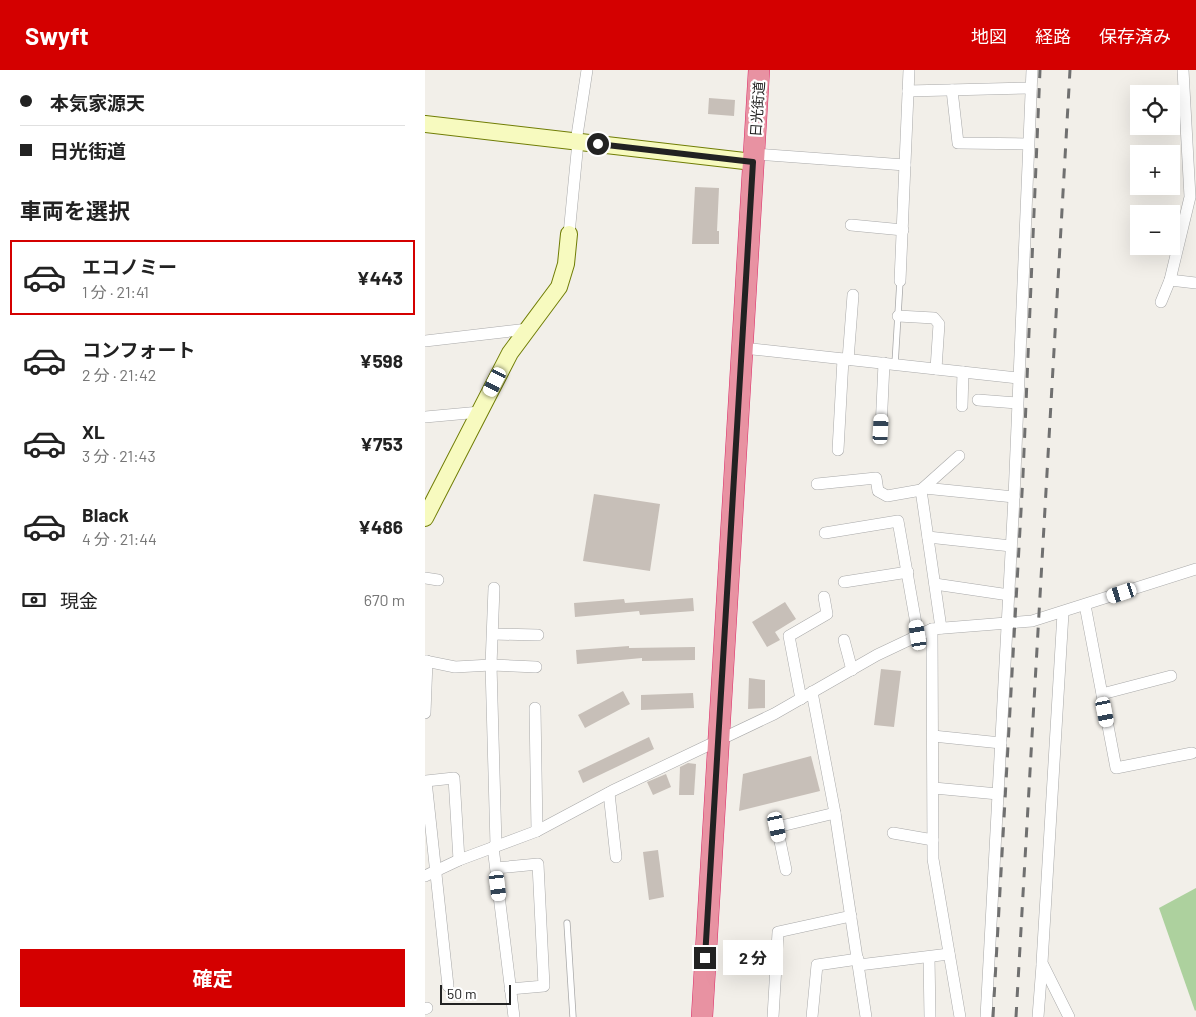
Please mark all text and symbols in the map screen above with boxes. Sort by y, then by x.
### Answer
text: Swyft [25,21,89,50]
text: 地図 [971,25,1007,47]
text: 経路 [1035,25,1071,47]
text: 保存済み [1099,25,1171,47]
street label: 日光街道 [747,80,767,138]
map controls [1130,85,1180,255]
button: locate [1130,85,1180,135]
text: 本気家源天 [50,91,145,114]
route start [587,133,609,155]
text: 日光街道 [50,139,126,162]
button: + [1130,145,1180,195]
text: 車両を選択 [20,197,130,223]
button: − [1130,205,1180,255]
icon: car [22,255,67,300]
text: エコノミー [82,255,177,278]
text: ¥443 [357,266,403,289]
text: 1 分 · 21:41 [82,282,149,301]
icon: car [22,338,67,383]
text: コンフォート [82,338,195,361]
text: ¥598 [359,349,403,372]
text: 2 分 · 21:42 [82,365,156,384]
car [481,365,508,399]
car [872,414,889,444]
text: XL [82,420,105,443]
icon: car [22,421,67,466]
text: ¥753 [360,432,403,455]
text: 3 分 · 21:43 [82,446,156,465]
text: Black [82,503,129,526]
icon: car [22,504,67,549]
text: ¥486 [358,515,403,538]
text: 4 分 · 21:44 [82,529,157,548]
car [1105,581,1138,605]
icon: cash [20,586,48,614]
text: 現金 [60,589,98,612]
text: 670 m [364,590,405,609]
car [908,619,927,651]
car [1094,696,1115,728]
car [766,811,787,843]
car [488,870,507,902]
callout: 2 分 [723,940,783,976]
route end [694,947,716,969]
text: 2 分 [739,948,767,967]
button: 確定 [20,949,405,1007]
scale bar [440,982,511,1005]
text: 50 m [447,985,476,1002]

